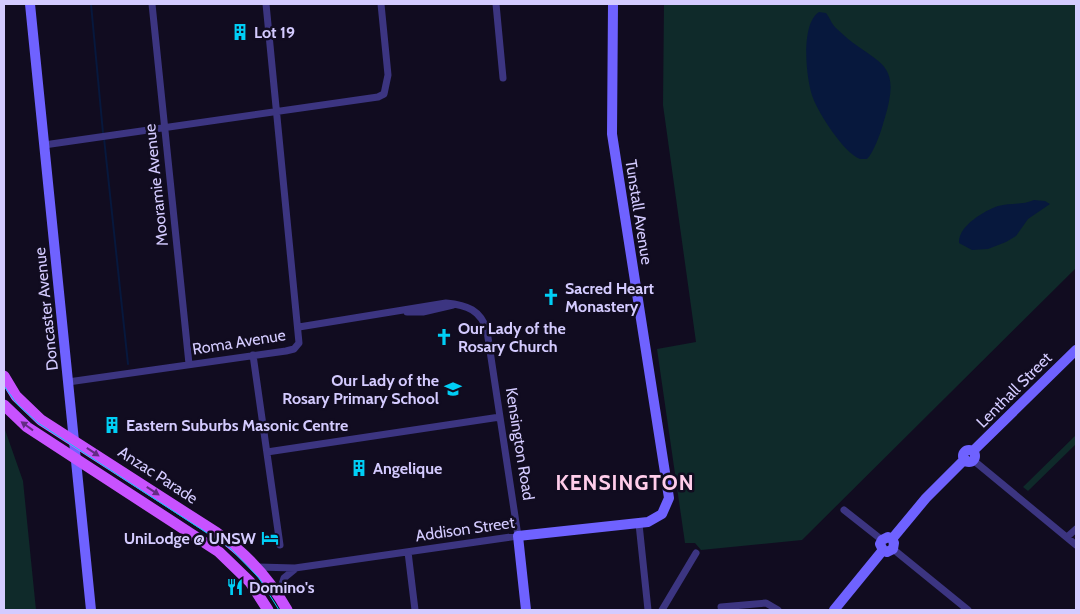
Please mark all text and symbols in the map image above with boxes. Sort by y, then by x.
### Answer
building icon: Lot 19 [230,22,250,42]
place label: Lot 19 [254,23,295,42]
street label: Mooramie Avenue [140,123,172,247]
street label: Tunstall Avenue [621,158,657,266]
street label: Doncaster Avenue [30,246,62,372]
place label: Sacred Heart Monastery [565,279,655,316]
church icon: Sacred Heart Monastery [541,287,561,307]
place label: Our Lady of the Rosary Church [458,319,566,356]
street label: Roma Avenue [191,325,287,359]
church icon: Our Lady of the Rosary Church [434,327,454,347]
street label: Lenthall Street [972,348,1056,432]
place label: Our Lady of the Rosary Primary School [282,371,439,408]
school or university icon: Our Lady of the Rosary Primary School [443,379,463,399]
street label: Kensington Road [502,386,538,502]
building icon: Eastern Suburbs Masonic Centre [102,415,122,435]
place label: Eastern Suburbs Masonic Centre [126,416,348,435]
one-way arrow [21,421,34,432]
street label: Anzac Parade [115,442,201,508]
one-way arrow [86,447,100,457]
building icon: Angelique [349,458,369,478]
place label: Angelique [373,459,442,478]
district label: KENSINGTON [555,470,695,495]
one-way arrow [146,487,159,496]
street label: Addison Street [414,513,516,545]
hotel icon: UniLodge @ UNSW [260,528,280,548]
place label: UniLodge @ UNSW [124,529,257,548]
restaurant icon: Domino's [225,577,245,597]
place label: Domino's [249,578,315,597]

